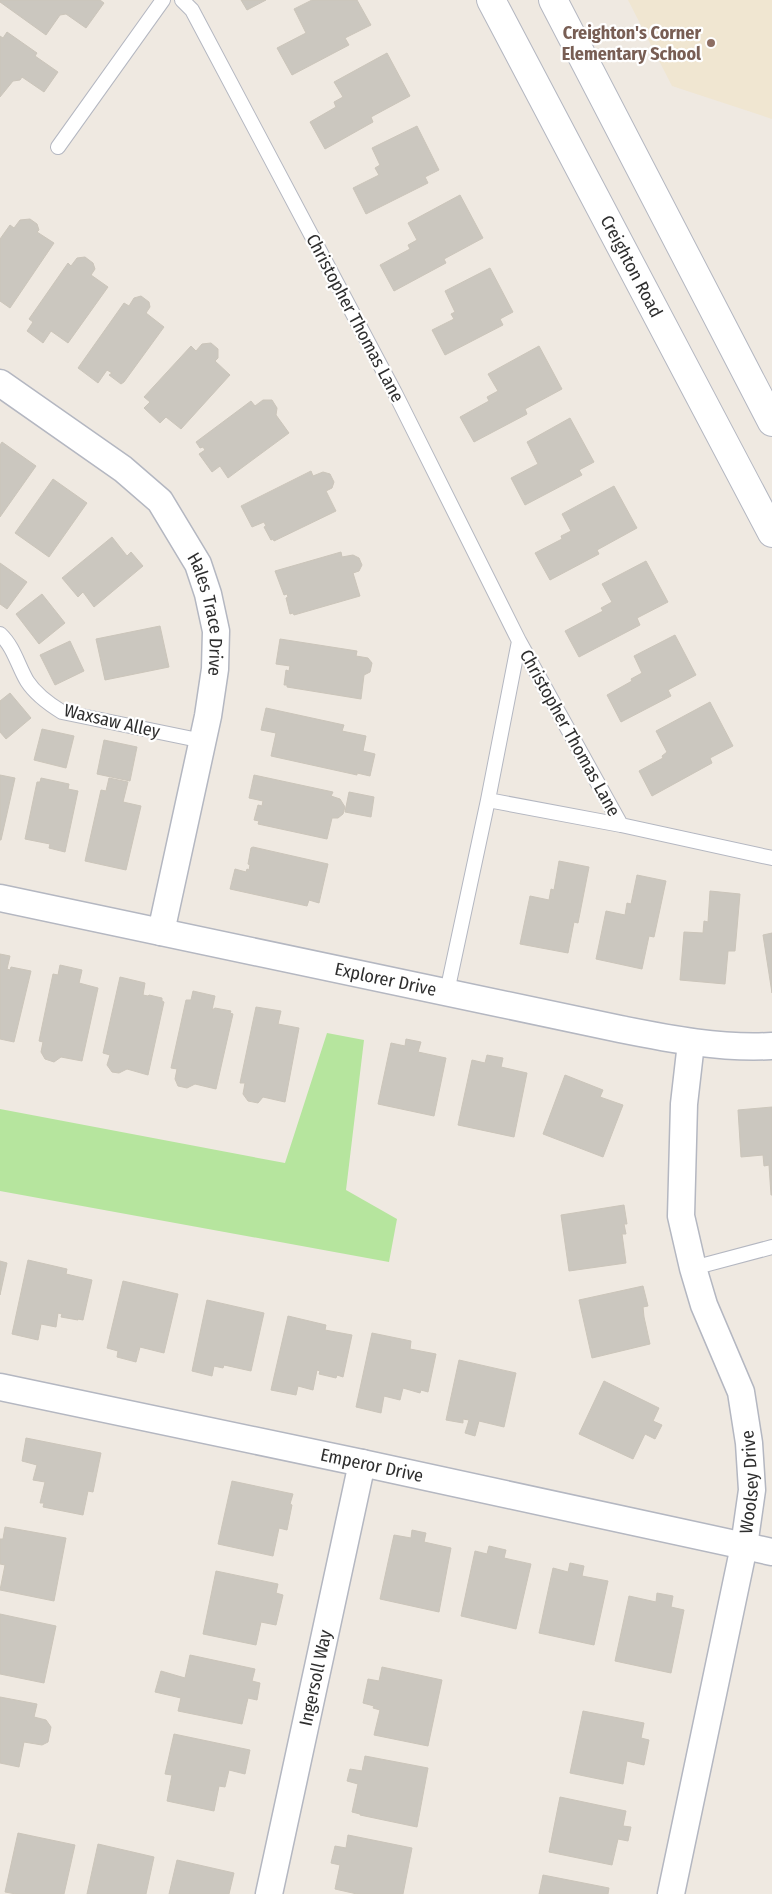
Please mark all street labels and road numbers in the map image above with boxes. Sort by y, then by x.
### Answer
street label: Creighton Road [595,211,667,321]
street label: Christopher Thomas Lane [301,230,409,406]
street label: Hales Trace Drive [183,548,227,678]
street label: Christopher Thomas Lane [515,646,625,820]
street label: Waxsaw Alley [62,699,162,743]
street label: Explorer Drive [333,958,438,1001]
street label: Woolsey Drive [735,1429,763,1535]
street label: Emperor Drive [318,1444,425,1487]
street label: Ingersoll Way [295,1628,337,1728]

